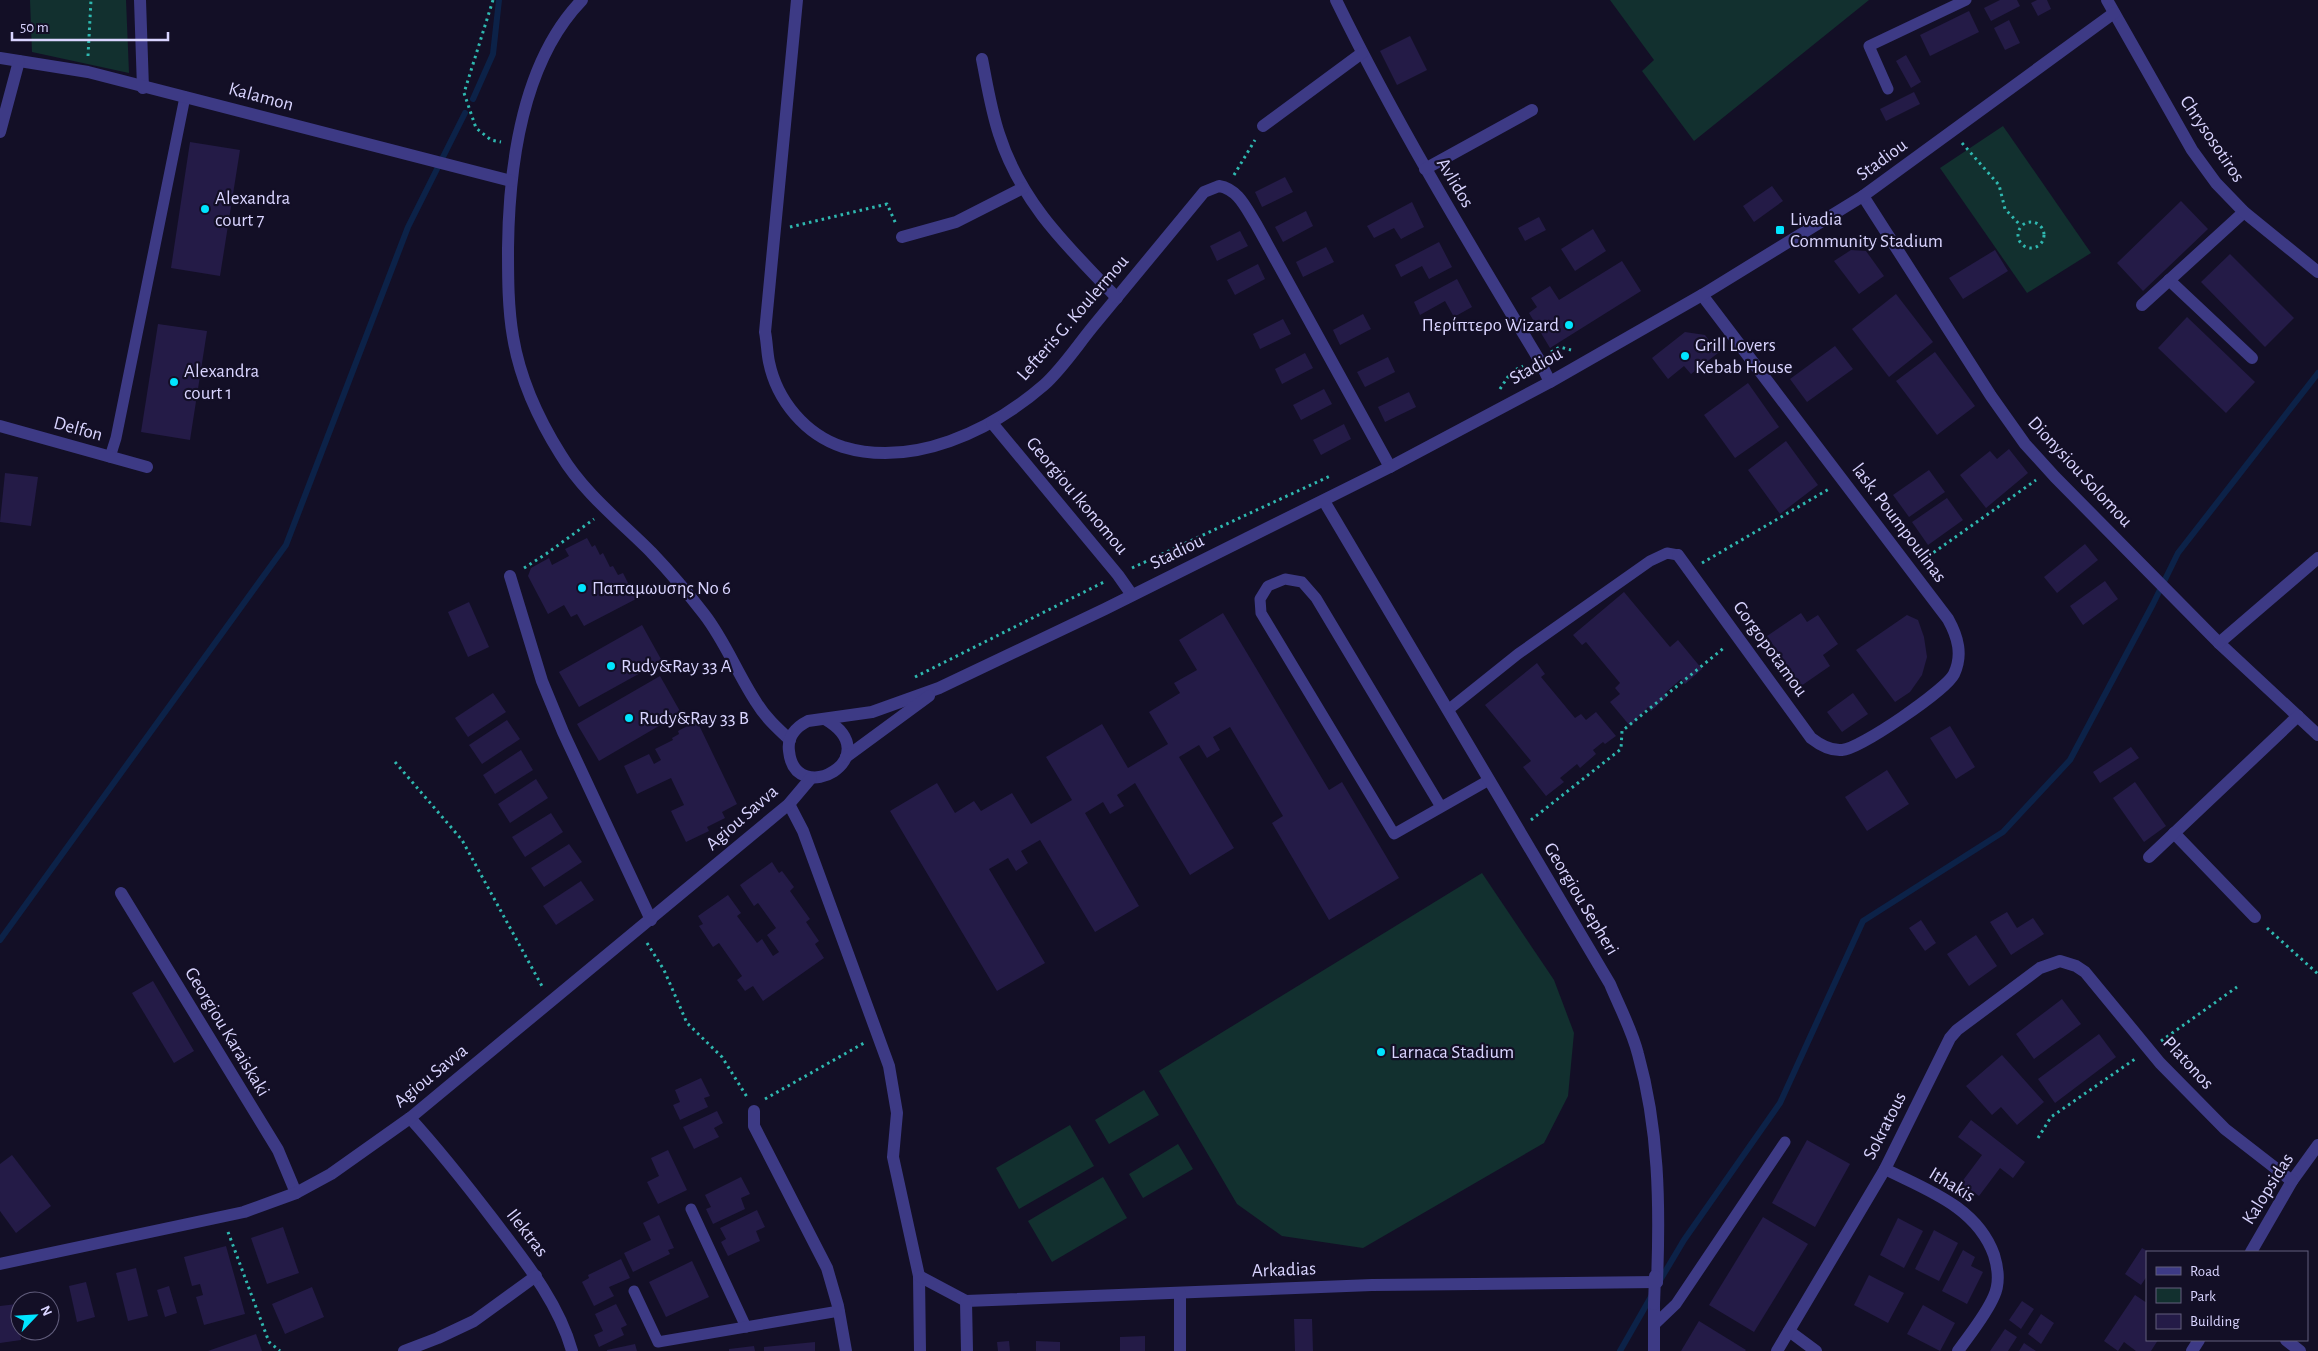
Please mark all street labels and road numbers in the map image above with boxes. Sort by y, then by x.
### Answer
street label: Kalamon [226,79,296,115]
street label: Chrysosotiros [2176,92,2248,186]
street label: Stadiou [1853,135,1911,185]
street label: Avlidos [1433,155,1477,211]
street label: Lefteris G. Koulermou [1014,251,1133,384]
street label: Stadiou [1506,344,1566,388]
street label: Delfon [51,413,105,445]
street label: Dionysiou Solomou [2024,413,2136,531]
street label: Georgiou Ikonomou [1023,434,1132,559]
street label: lask. Poumpoulinas [1848,460,1950,586]
street label: Stadiou [1147,531,1207,573]
street label: Gorgopotamou [1729,598,1811,700]
street label: Agiou Savva [702,782,782,854]
street label: Georgiou Sepheri [1540,839,1622,959]
street label: Georgiou Karaiskaki [181,964,273,1100]
street label: Platonos [2159,1033,2217,1093]
street label: Agiou Savva [391,1041,472,1111]
street label: Sokratous [1860,1089,1910,1163]
street label: Kalopsidas [2239,1150,2297,1228]
street label: Ithakis [1926,1164,1978,1206]
street label: Ilektras [503,1205,551,1261]
street label: Arkadias [1252,1259,1316,1281]

